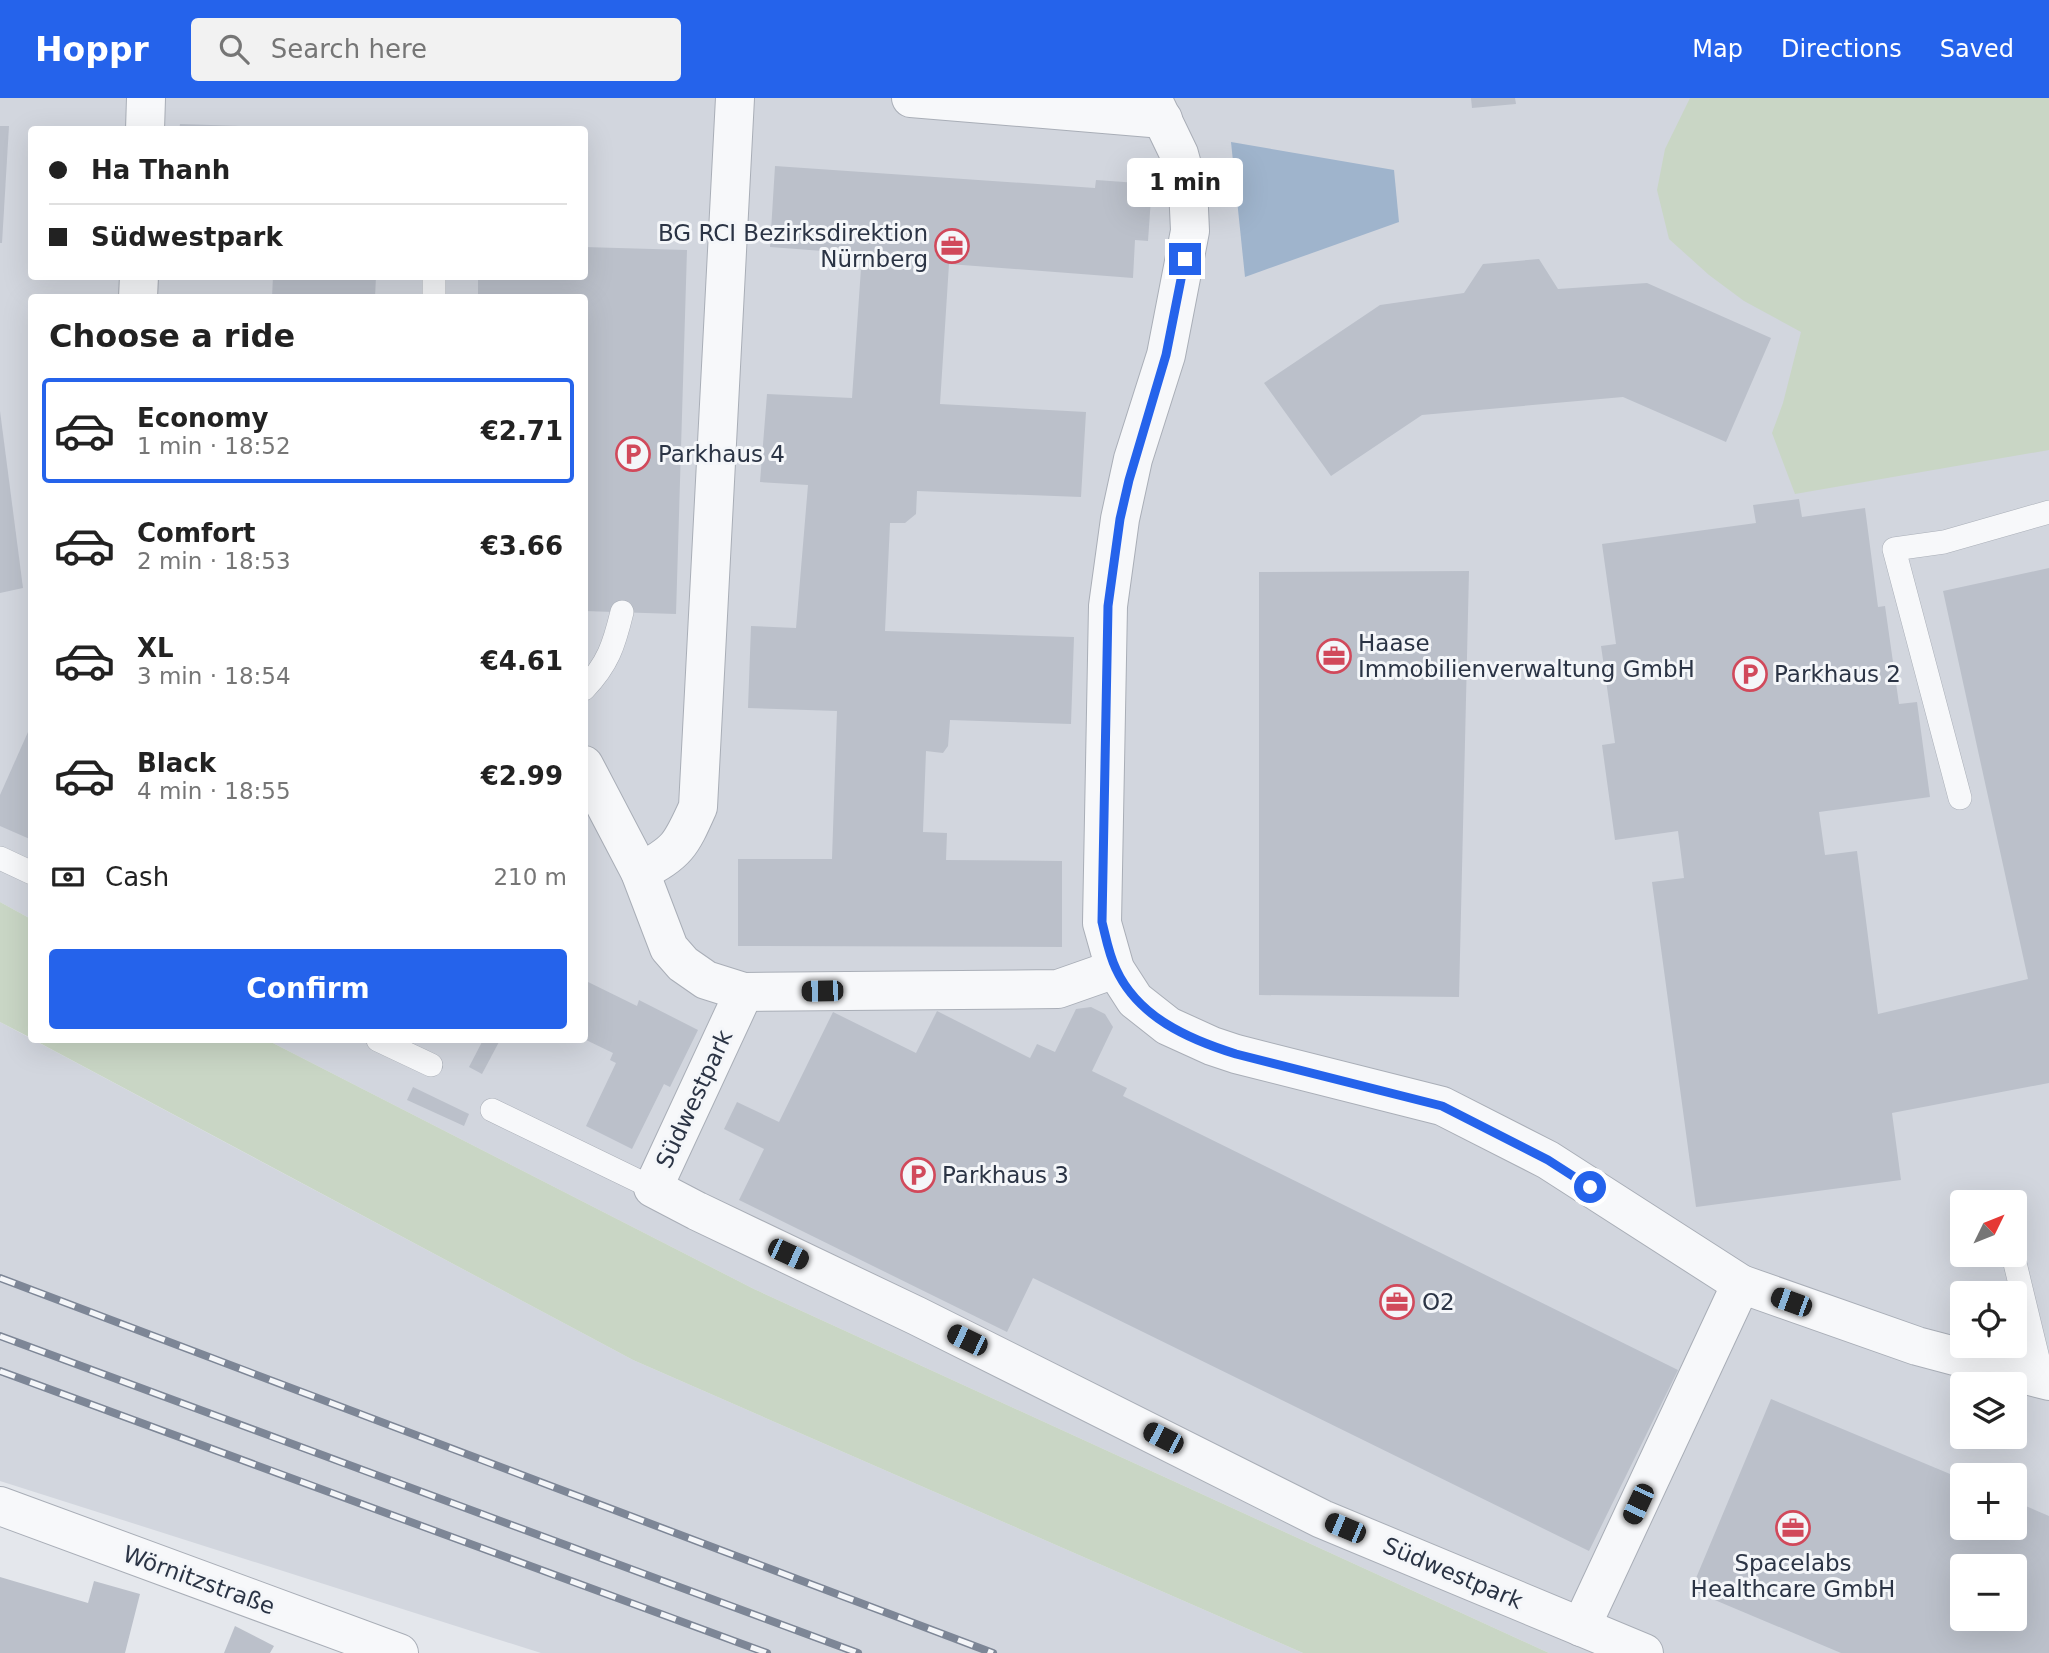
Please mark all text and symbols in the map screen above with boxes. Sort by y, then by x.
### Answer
search box [191,18,681,81]
text: Hoppr [35,30,149,69]
icon: search [215,30,253,68]
text: Search here [271,34,427,64]
text: Map [1692,35,1743,63]
text: Directions [1781,35,1902,63]
text: Saved [1940,35,2014,63]
text: Ha Thanh [91,155,230,185]
callout: 1 min [1127,158,1243,206]
text: 1 min [1149,169,1221,195]
place label: BG RCI Bezirksdirektion Nürnberg [658,220,928,272]
text: Südwestpark [91,222,283,252]
office icon: BG RCI Bezirksdirektion Nürnberg [933,227,971,265]
route end [1169,243,1201,275]
text: Choose a ride [49,317,295,355]
icon: car [53,399,116,462]
text: Economy [137,403,268,433]
text: €2.71 [481,416,563,446]
text: 1 min · 18:52 [137,433,291,459]
parking icon: Parkhaus 4 [614,435,652,473]
place label: Parkhaus 4 [658,441,785,467]
icon: car [53,514,116,577]
text: Comfort [137,518,255,548]
text: €3.66 [481,531,563,561]
text: 2 min · 18:53 [137,548,291,574]
icon: car [53,629,116,692]
place label: Haase Immobilienverwaltung GmbH [1358,630,1695,682]
text: XL [137,633,174,663]
office icon: Haase Immobilienverwaltung GmbH [1315,637,1353,675]
text: €4.61 [481,646,563,676]
parking icon: Parkhaus 2 [1731,655,1769,693]
place label: Parkhaus 2 [1774,661,1901,687]
text: 3 min · 18:54 [137,663,291,689]
icon: car [53,744,116,807]
text: Black [137,748,216,778]
text: €2.99 [481,761,563,791]
text: 4 min · 18:55 [137,778,291,804]
icon: cash [49,858,87,896]
text: Cash [105,862,169,892]
text: 210 m [493,864,567,890]
button: Confirm [49,949,567,1029]
car [801,980,844,1002]
street label: Südwestpark [651,1025,738,1172]
parking icon: Parkhaus 3 [899,1156,937,1194]
place label: Parkhaus 3 [942,1162,1069,1188]
route start [1574,1171,1606,1203]
north arrow [1950,1190,2026,1267]
map controls [1950,1190,2027,1631]
car [765,1236,812,1272]
button: locate [1950,1281,2027,1358]
office icon: O2 [1378,1283,1416,1321]
car [1768,1285,1815,1319]
place label: O2 [1422,1289,1455,1315]
car [944,1321,991,1359]
button: layers [1950,1372,2027,1449]
car [1140,1419,1187,1457]
button: + [1950,1463,2027,1540]
car [1620,1481,1657,1527]
office icon: Spacelabs Healthcare GmbH [1774,1509,1812,1547]
car [1322,1510,1369,1546]
street label: Südwestpark [1379,1532,1527,1614]
street label: Wörnitzstraße [119,1540,279,1620]
place label: Spacelabs Healthcare GmbH [1691,1550,1895,1602]
button: − [1950,1554,2027,1631]

